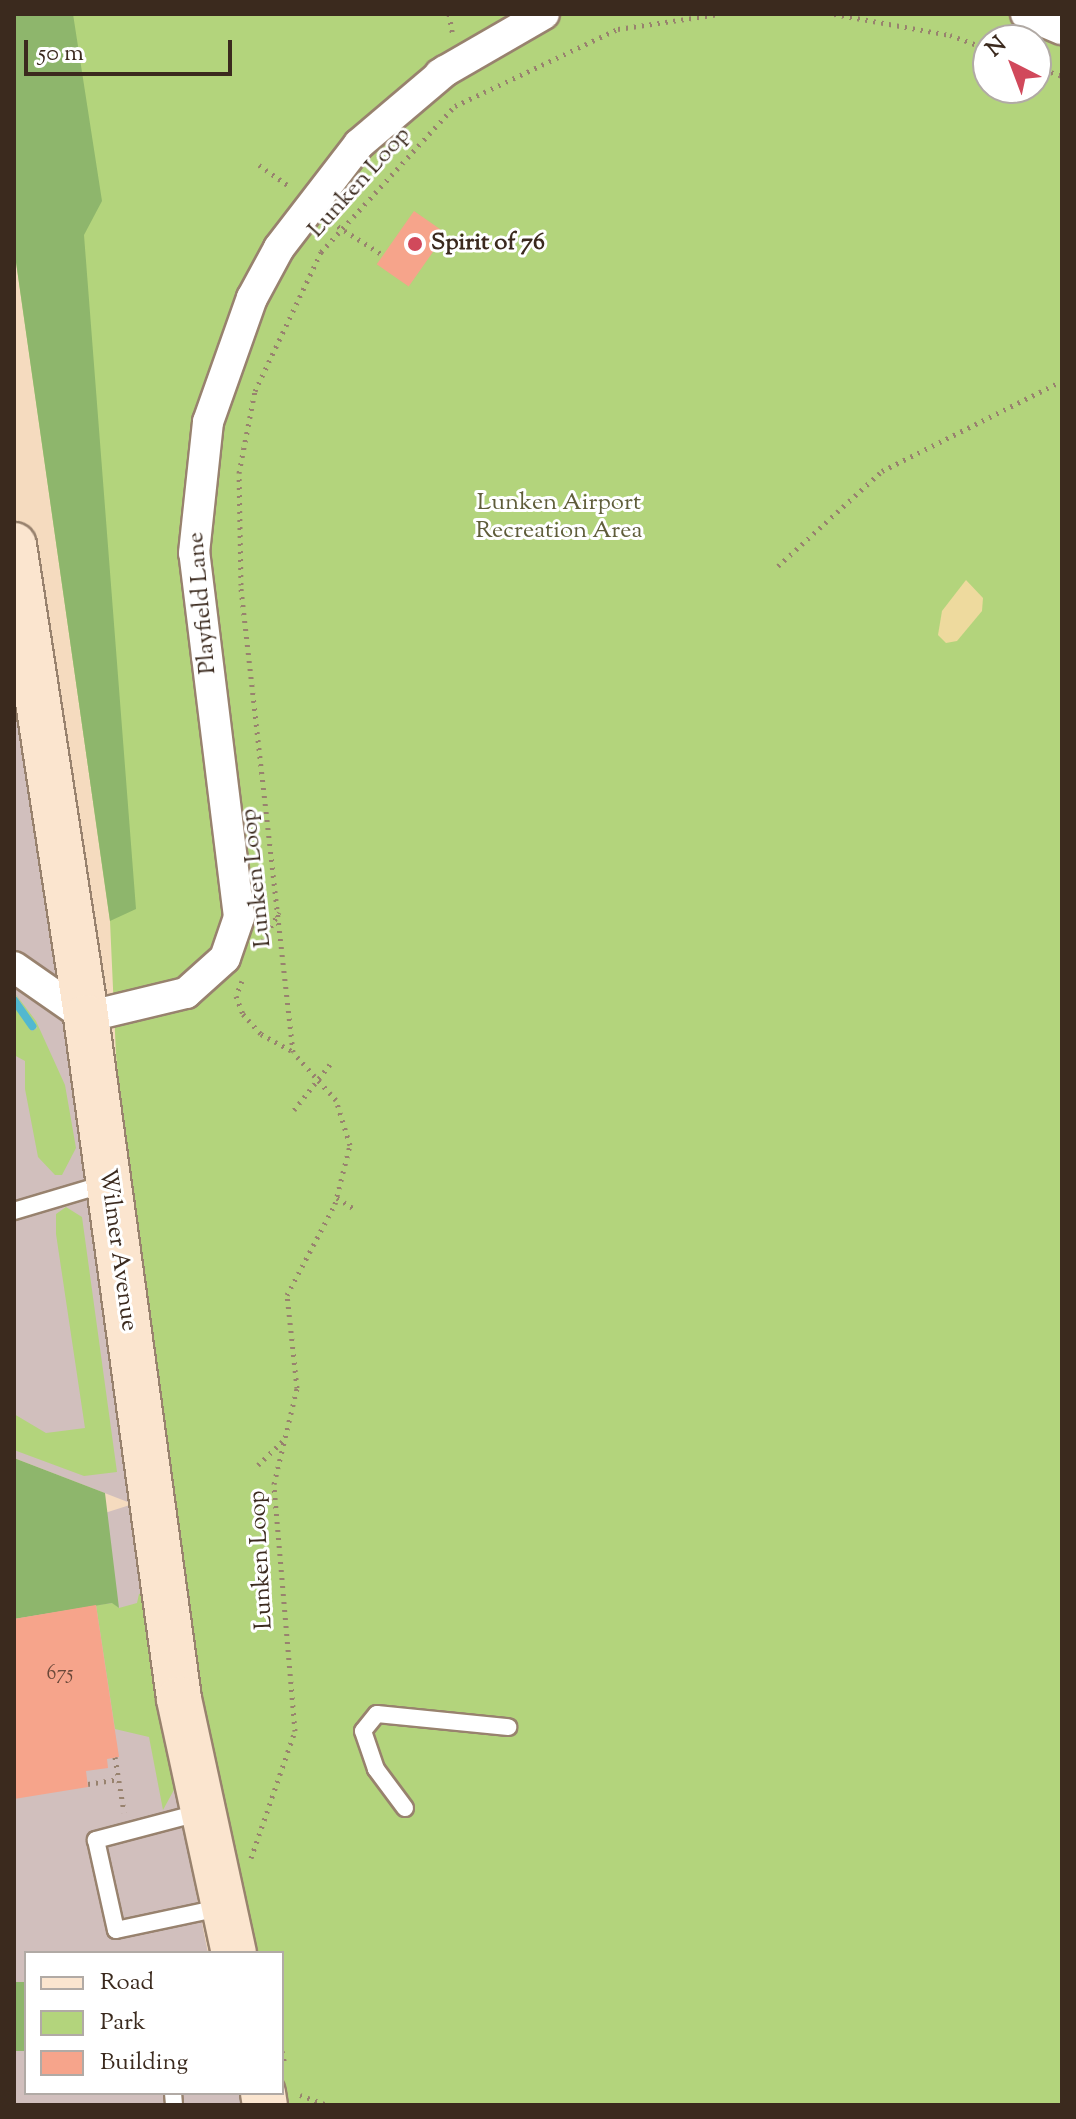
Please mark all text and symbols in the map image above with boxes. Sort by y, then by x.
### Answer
scale bar [28,24,236,74]
north arrow [972,24,1052,104]
text: N [980,30,1015,65]
text: 50 m [38,37,84,71]
street label: Lunken Loop [303,122,417,244]
place label: Spirit of 76 [431,230,545,258]
marker: Spirit of 76 [406,235,424,253]
park label: Lunken Airport Recreation Area [475,490,643,546]
street label: Playfield Lane [182,531,224,675]
street label: Lunken Loop [235,807,279,949]
street label: Wilmer Avenue [91,1167,143,1333]
street label: Lunken Loop [244,1490,280,1630]
house number: 675 [47,1662,73,1686]
legend [24,1951,284,2095]
text: Road [100,1966,154,2000]
text: Park [100,2006,146,2040]
text: Building [100,2046,188,2080]

